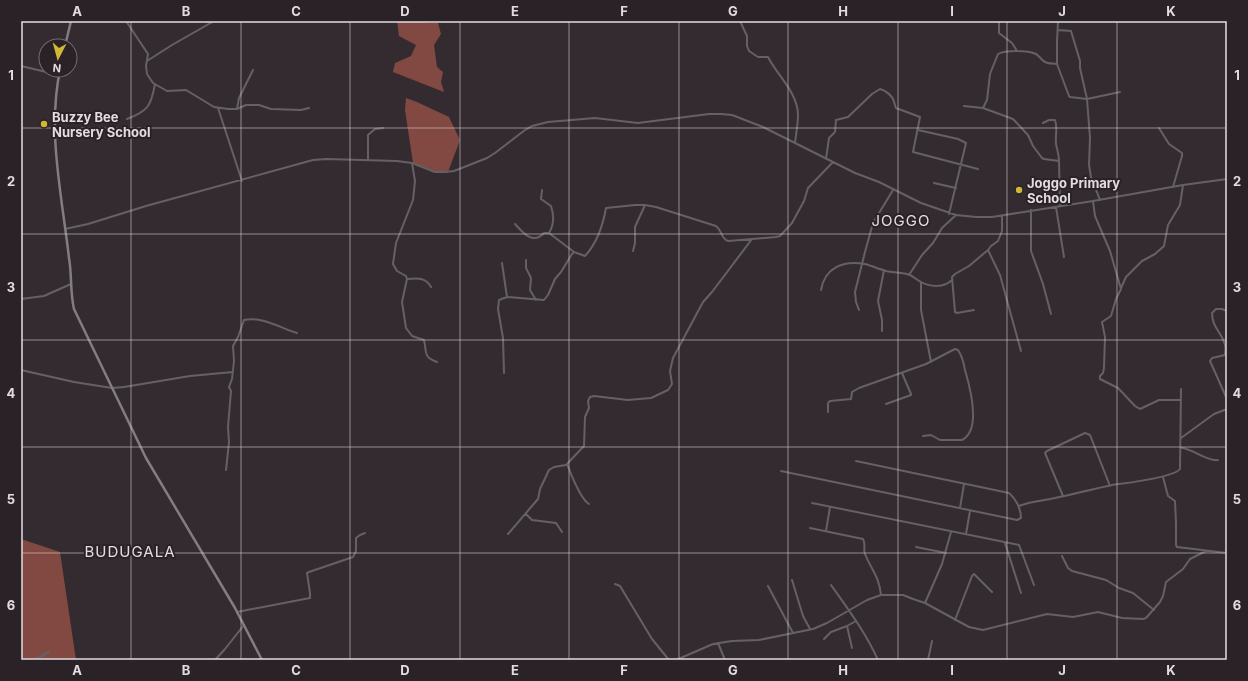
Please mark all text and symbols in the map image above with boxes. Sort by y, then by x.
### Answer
text: A [72,3,82,19]
text: B [182,3,191,19]
text: C [291,3,301,19]
text: D [400,3,410,19]
text: E [511,3,519,19]
text: F [620,3,628,19]
text: G [728,3,738,19]
text: H [838,3,848,19]
text: I [950,3,954,19]
text: J [1058,3,1066,19]
text: K [1166,3,1176,19]
north arrow [38,38,78,78]
text: N [52,61,62,75]
text: 1 [8,67,14,83]
text: 1 [1234,67,1240,83]
place label: Buzzy Bee Nursery School [52,109,150,140]
marker: Buzzy Bee Nursery School [39,119,49,129]
text: 2 [7,173,15,189]
text: 2 [1233,173,1241,189]
place label: Joggo Primary School [1027,175,1120,206]
marker: Joggo Primary School [1014,185,1024,195]
district label: JOGGO [872,211,930,230]
text: 3 [7,279,15,295]
text: 3 [1233,279,1241,295]
text: 4 [7,385,16,401]
text: 4 [1233,385,1242,401]
text: 5 [7,491,15,507]
text: 5 [1233,491,1241,507]
district label: BUDUGALA [85,542,176,561]
text: 6 [7,597,15,613]
text: 6 [1233,597,1241,613]
text: A [72,662,82,678]
text: B [182,662,191,678]
text: C [291,662,301,678]
text: D [400,662,410,678]
text: E [511,662,519,678]
text: F [620,662,628,678]
text: G [728,662,738,678]
text: H [838,662,848,678]
text: I [950,662,954,678]
text: J [1058,662,1066,678]
text: K [1166,662,1176,678]

